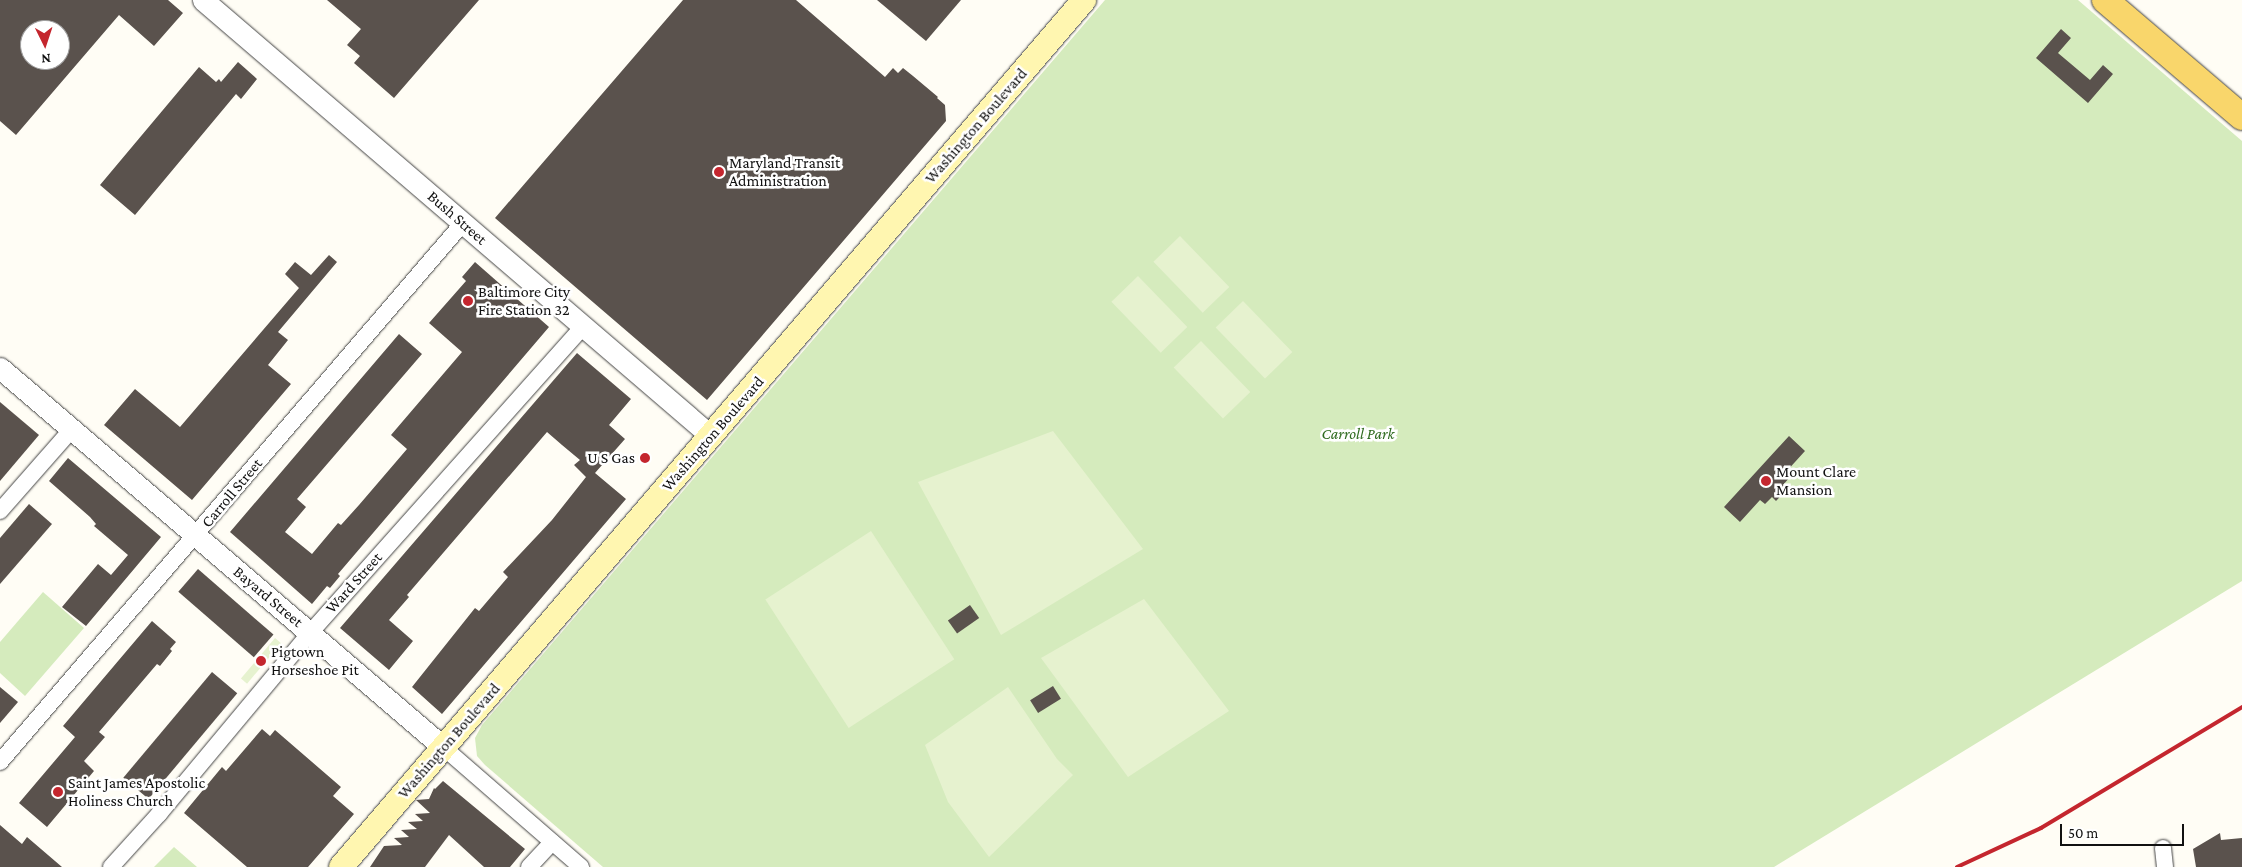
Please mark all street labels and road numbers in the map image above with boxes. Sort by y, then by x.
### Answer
street label: Washington Boulevard [921,64,1031,188]
street label: Bush Street [423,187,491,249]
street label: Washington Boulevard [658,372,768,496]
street label: Carroll Street [197,454,267,532]
street label: Ward Street [322,548,386,618]
street label: Bayard Street [229,562,307,632]
street label: Washington Boulevard [394,679,504,803]

